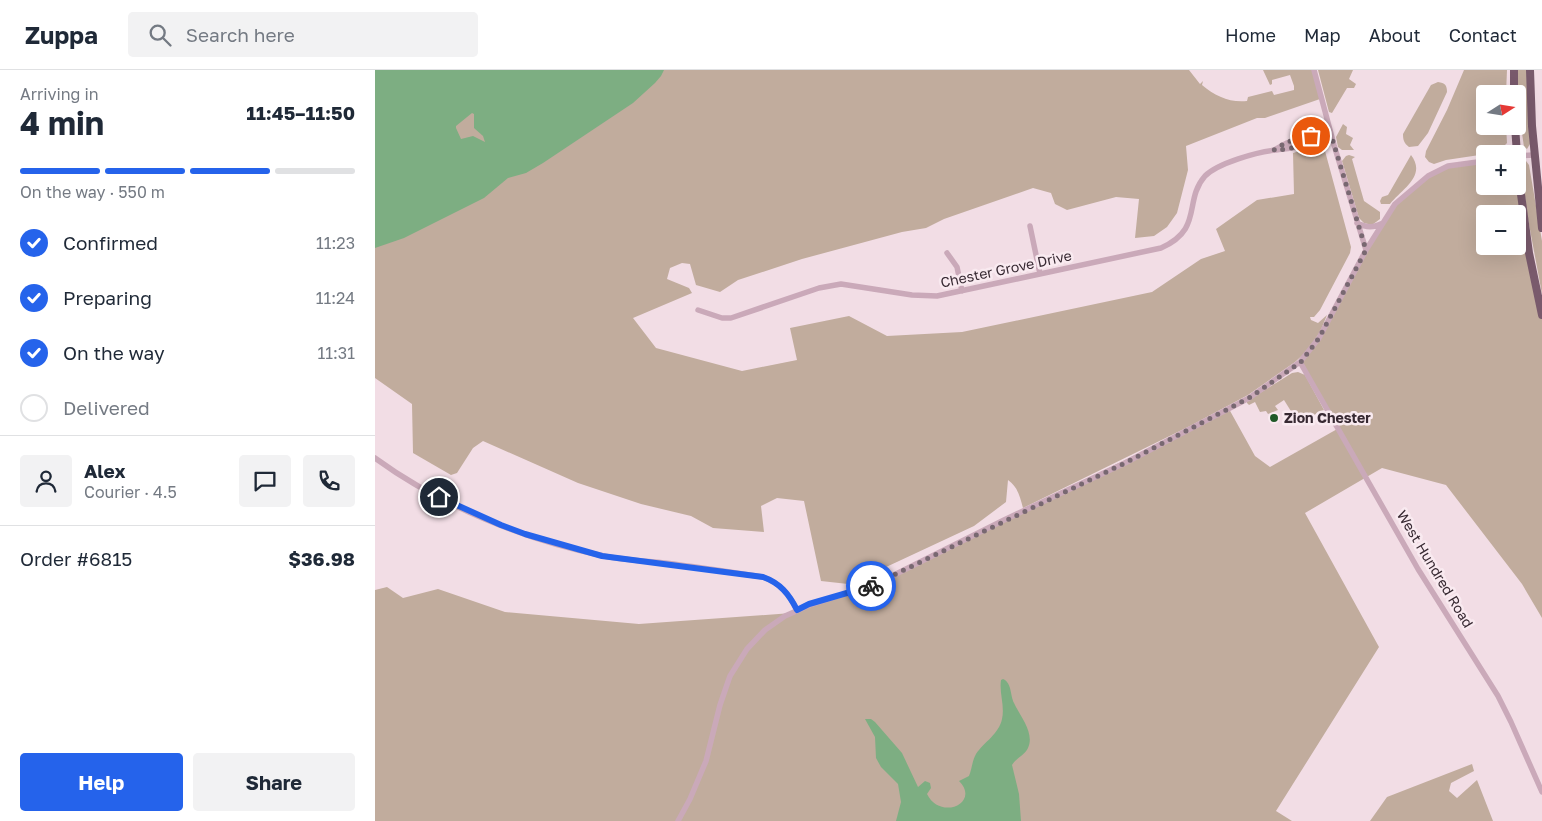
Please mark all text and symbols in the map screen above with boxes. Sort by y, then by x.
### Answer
search box [128,12,478,57]
text: Zuppa [25,20,98,49]
icon: search [146,21,174,49]
text: Search here [186,23,295,46]
text: Home [1225,24,1276,46]
text: Map [1304,24,1341,46]
text: About [1369,24,1421,46]
text: Contact [1449,24,1517,46]
text: Arriving in [20,84,99,104]
north arrow [1476,85,1526,135]
map controls [1476,85,1526,255]
text: 11:45–11:50 [246,101,355,124]
text: 4 min [20,104,104,142]
pin [1290,115,1332,157]
icon: bag [1297,122,1325,150]
button: + [1476,145,1526,195]
text: On the way · 550 m [20,182,165,202]
button: − [1476,205,1526,255]
icon: check [20,229,48,257]
text: Confirmed [63,231,158,254]
text: 11:23 [316,233,355,253]
street label: Chester Grove Drive [939,246,1073,291]
icon: check [20,284,48,312]
text: Preparing [63,286,152,309]
text: 11:24 [316,288,355,308]
icon: check [20,339,48,367]
text: On the way [63,341,165,364]
text: 11:31 [318,343,355,363]
text: Delivered [63,396,150,419]
place label: Zion Chester [1284,409,1371,426]
marker: Zion Chester [1268,412,1280,424]
button: person [20,455,72,507]
button: chat [239,455,291,507]
button: phone [303,455,355,507]
text: Alex [84,459,125,482]
pin [418,476,460,518]
text: Courier · 4.5 [84,482,177,502]
icon: home [425,483,453,511]
street label: West Hundred Road [1394,507,1477,630]
text: Order #6815 [20,547,132,570]
text: $36.98 [288,547,355,570]
courier [846,561,896,611]
icon: bike [857,572,885,600]
button: Help [20,753,183,811]
button: Share [193,753,355,811]

